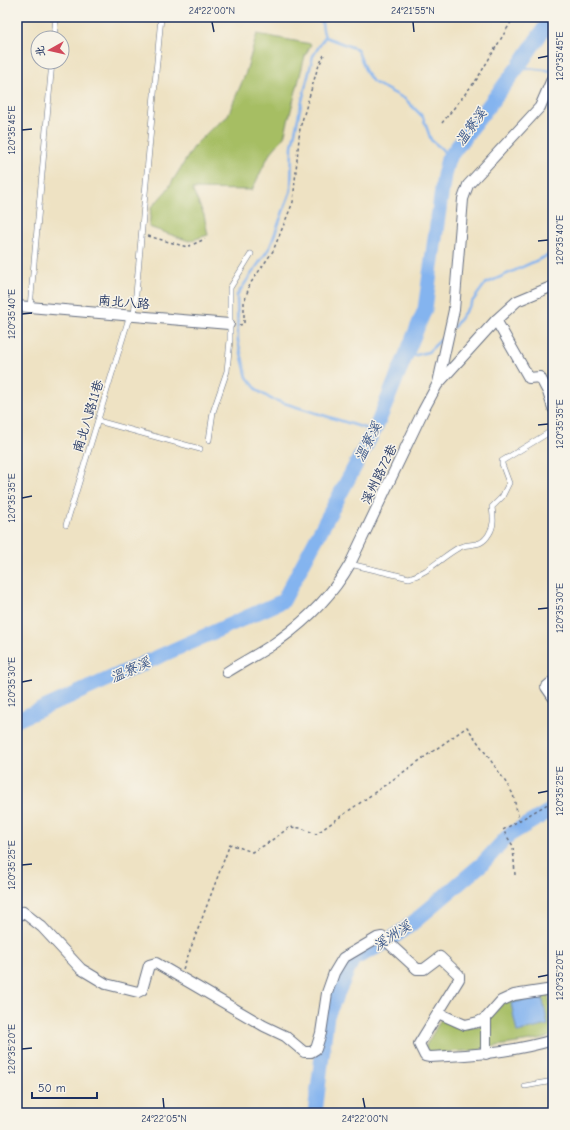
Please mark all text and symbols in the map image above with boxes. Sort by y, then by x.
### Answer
text: 24°22'00"N [189,5,235,17]
text: 24°21'55"N [391,5,435,17]
north arrow [30,30,70,70]
text: 120°35'45"E [554,31,566,81]
text: 北 [33,45,48,58]
water label: 溫寮溪 [452,104,491,149]
text: 120°35'45"E [6,105,18,155]
text: 120°35'40"E [554,215,566,265]
text: 120°35'40"E [6,289,18,339]
street label: 南北八路 [97,292,151,312]
street label: 南北八路11巷 [70,378,106,454]
text: 120°35'35"E [554,399,566,449]
water label: 溫寮溪 [351,419,386,465]
street label: 溪州路72巷 [358,442,400,506]
text: 120°35'35"E [6,473,18,523]
text: 120°35'30"E [554,583,566,633]
water label: 溫寮溪 [107,653,154,686]
text: 120°35'30"E [6,657,18,707]
text: 120°35'25"E [554,766,566,816]
text: 120°35'25"E [6,840,18,890]
water label: 溪洲溪 [370,917,415,955]
text: 120°35'20"E [554,950,566,1000]
text: 120°35'20"E [6,1024,18,1074]
scale bar [32,1074,97,1100]
text: 50 m [38,1081,66,1095]
text: 24°22'05"N [141,1113,187,1125]
text: 24°22'00"N [342,1113,388,1125]

